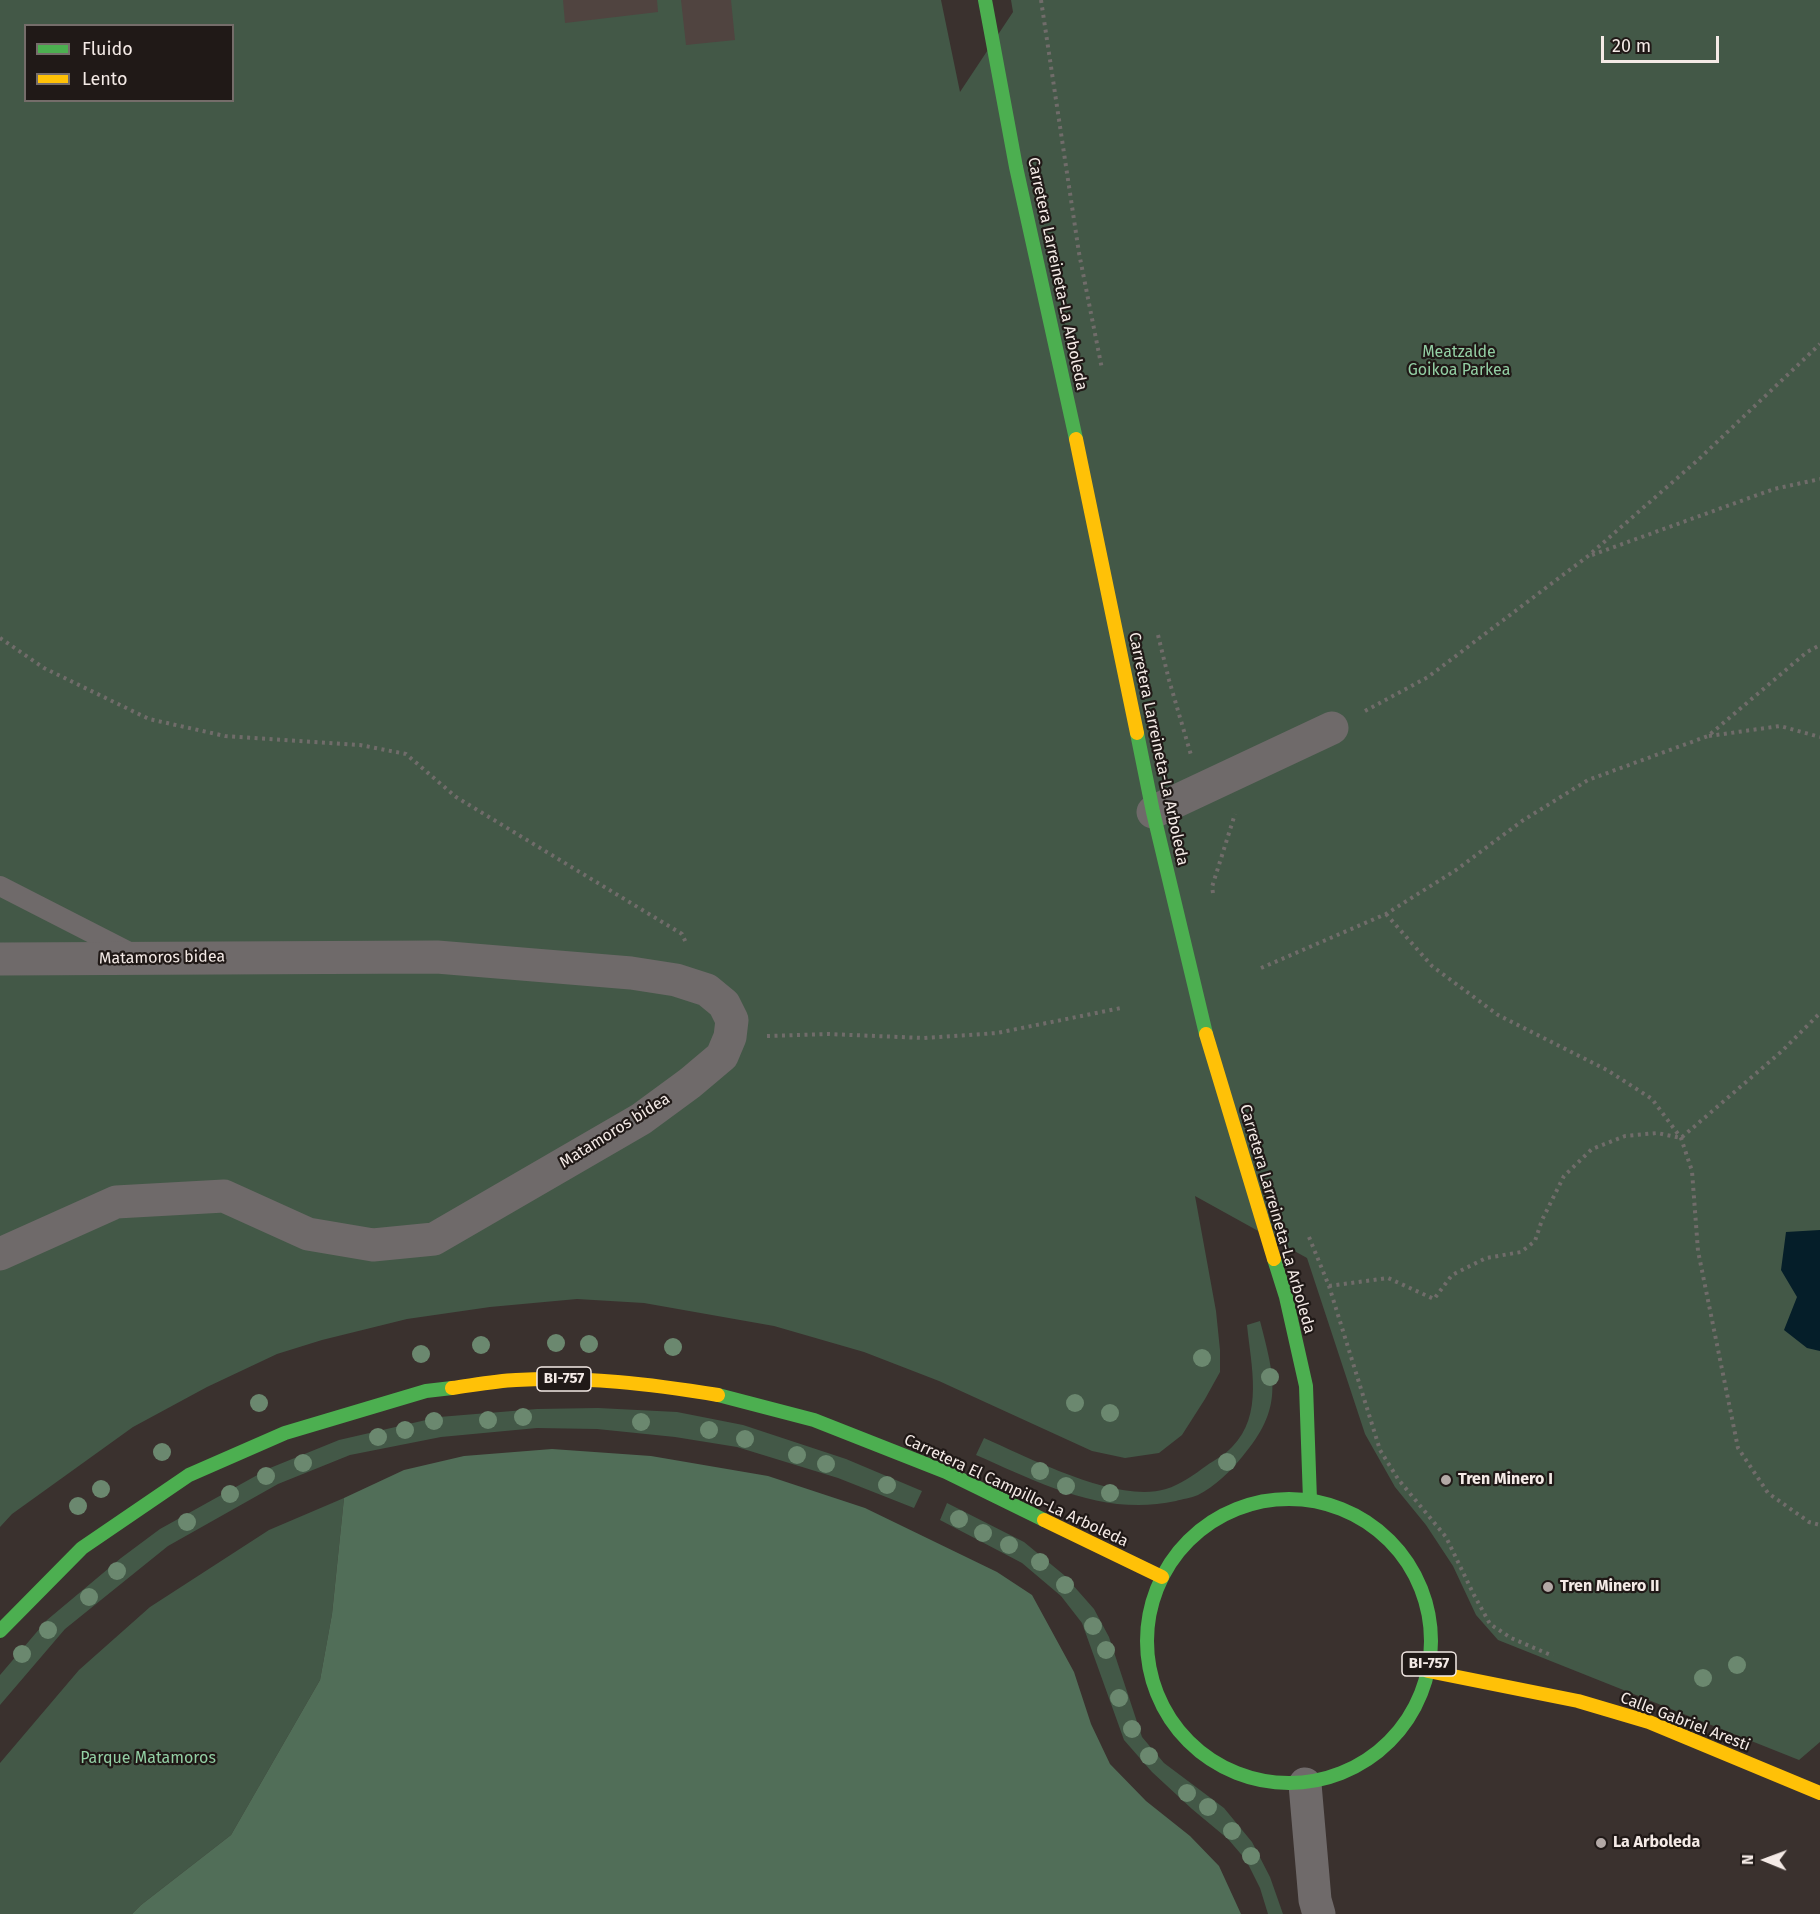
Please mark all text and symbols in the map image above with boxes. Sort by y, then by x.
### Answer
legend [24,24,234,102]
scale bar [1604,24,1722,62]
text: 20 m [1612,35,1651,57]
text: Fluido [82,38,133,60]
text: Lento [82,68,128,90]
street label: Carretera Larreineta-La Arboleda [1023,156,1091,392]
park label: Meatzalde Goikoa Parkea [1408,343,1510,381]
street label: Carretera Larreineta-La Arboleda [1124,631,1192,867]
street label: Matamoros bidea [99,947,225,969]
street label: Matamoros bidea [556,1089,674,1173]
street label: Carretera Larreineta-La Arboleda [1235,1102,1319,1336]
road number: BI-757 [537,1367,591,1391]
street label: Carretera El Campillo-La Arboleda [901,1430,1131,1552]
place label: Tren Minero I [1458,1470,1553,1490]
marker: Tren Minero I [1439,1473,1453,1487]
place label: Tren Minero II [1560,1577,1660,1597]
marker: Tren Minero II [1541,1580,1555,1594]
road number: BI-757 [1402,1652,1456,1676]
street label: Calle Gabriel Aresti [1617,1688,1753,1756]
park label: Parque Matamoros [80,1749,216,1769]
north arrow [1736,1830,1796,1890]
place label: La Arboleda [1613,1833,1700,1853]
marker: La Arboleda [1594,1836,1608,1850]
text: N [1738,1854,1757,1865]

